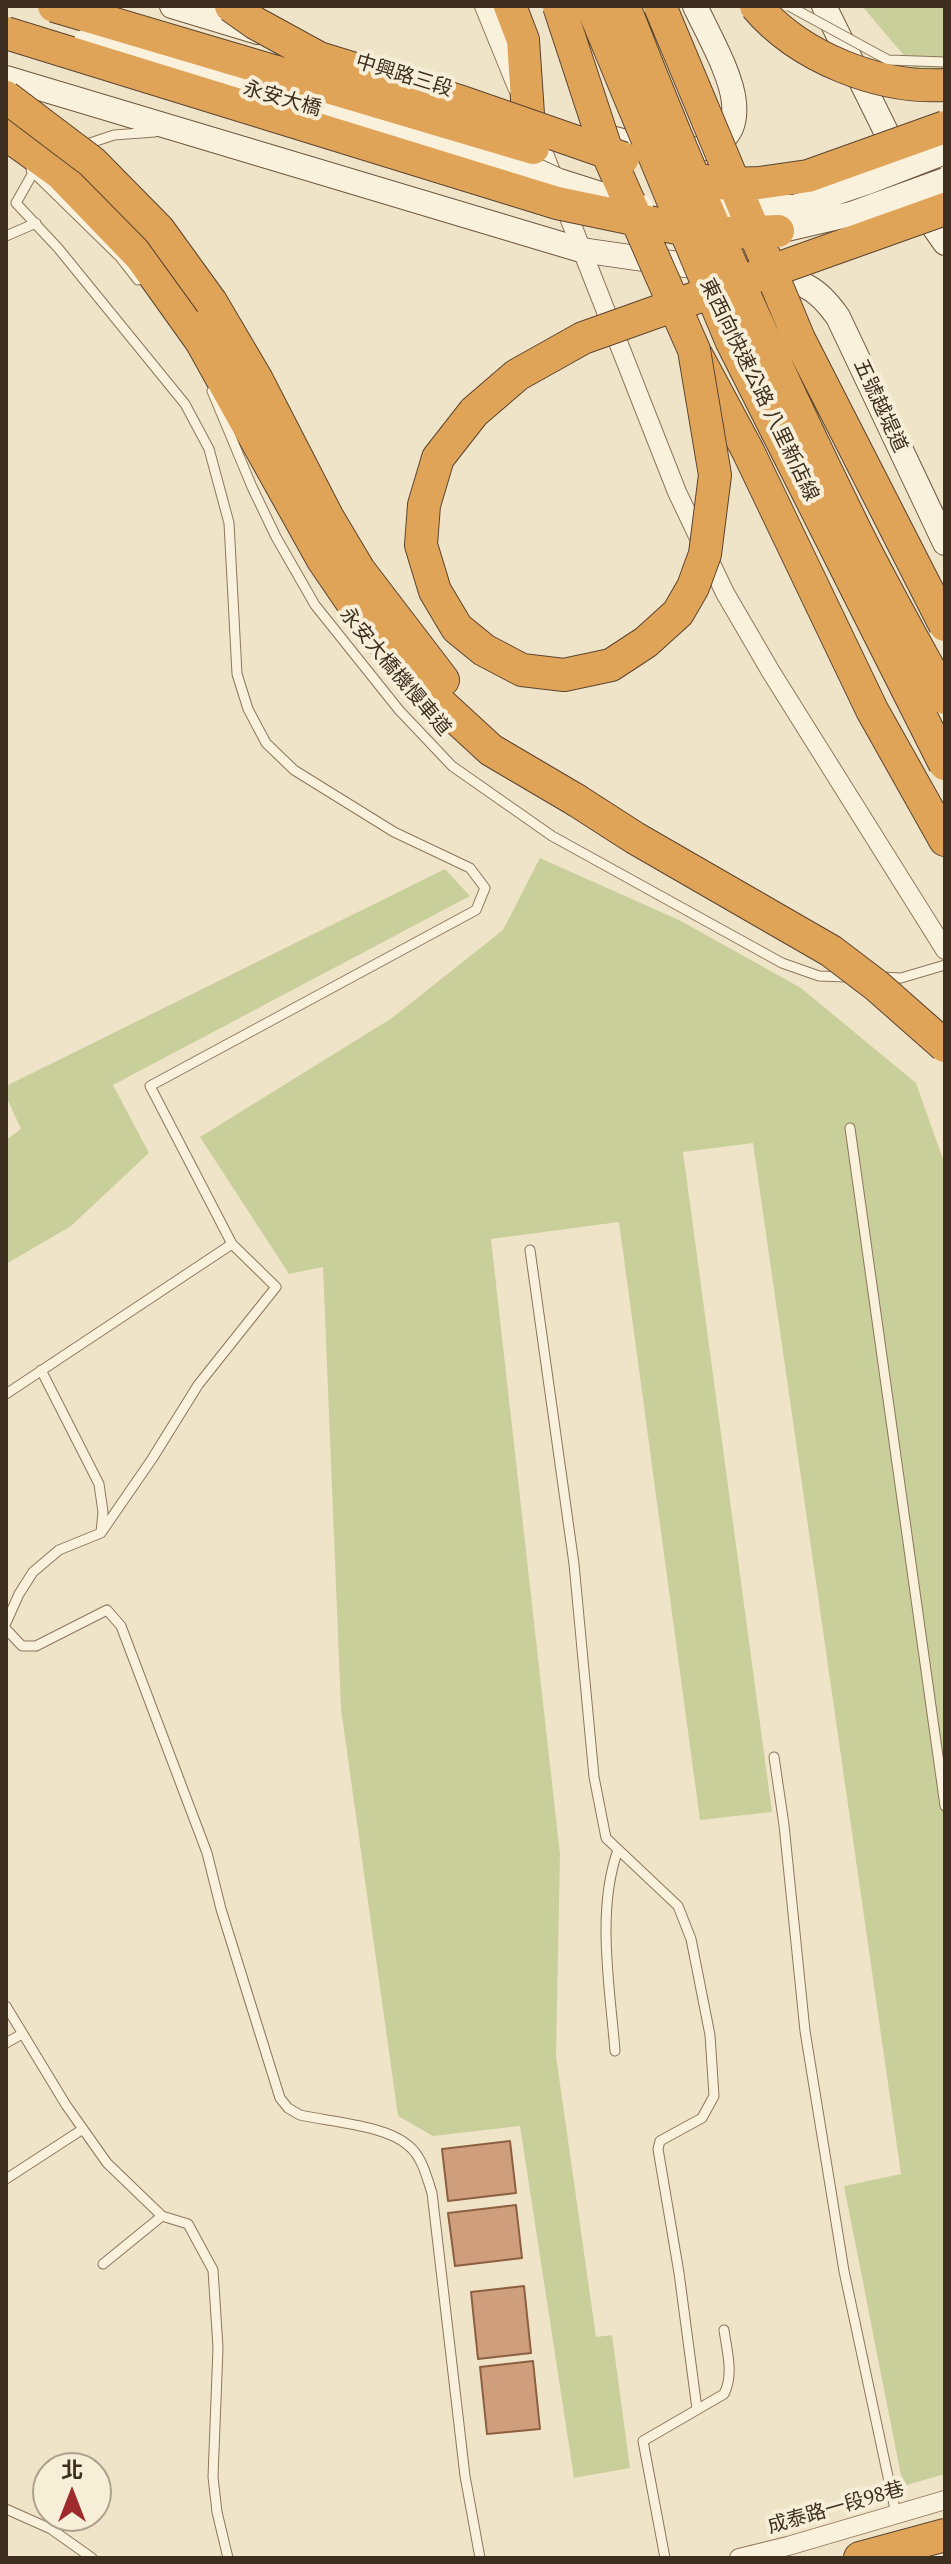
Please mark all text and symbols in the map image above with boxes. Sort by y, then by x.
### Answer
street label: 中興路三段 [353,50,455,102]
street label: 永安大橋 [240,76,324,122]
street label: 東西向快速公路 八里新店線 [695,275,823,505]
street label: 五號越堤道 [848,356,912,456]
street label: 永安大橋機慢車道 [334,603,456,741]
north arrow [32,2452,112,2532]
text: 北 [61,2455,83,2484]
street label: 成泰路一段98巷 [765,2477,907,2539]

